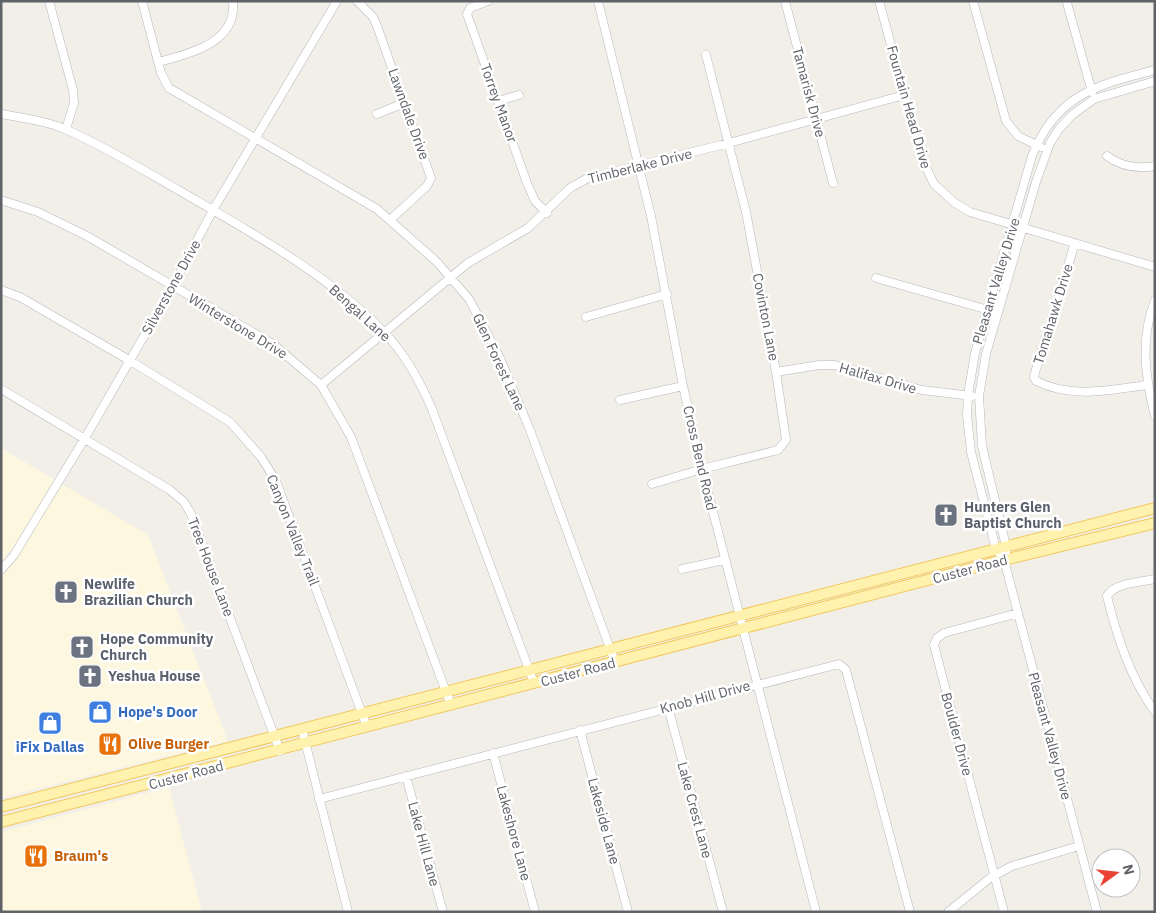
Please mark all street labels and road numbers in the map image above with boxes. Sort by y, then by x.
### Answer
street label: Fountain Head Drive [883,43,935,171]
street label: Tamarisk Drive [788,45,830,139]
street label: Torrey Manor [476,61,522,145]
street label: Lawndale Drive [384,66,434,162]
street label: Timberlake Drive [586,144,694,188]
street label: Pleasant Valley Drive [968,215,1024,346]
street label: Silverstone Drive [137,236,205,338]
street label: Tomahawk Drive [1029,261,1077,366]
street label: Covinton Lane [749,272,783,363]
street label: Bengal Lane [325,281,395,346]
street label: Winterstone Drive [185,289,291,363]
street label: Glen Forest Lane [469,310,530,414]
street label: Halifax Drive [837,358,919,398]
street label: Cross Bend Road [679,404,721,512]
street label: Canyon Valley Trail [262,472,324,588]
street label: Tree House Lane [184,515,238,619]
street label: Custer Road [931,550,1009,588]
street label: Custer Road [539,653,617,691]
street label: Pleasant Valley Drive [1024,670,1076,802]
street label: Knob Hill Drive [658,676,752,718]
street label: Boulder Drive [937,690,977,778]
street label: Custer Road [147,756,225,794]
street label: Lake Crest Lane [673,760,717,860]
street label: Lakeside Lane [584,776,624,867]
street label: Lakeshore Lane [493,783,535,883]
street label: Lake Hill Lane [404,800,444,889]

